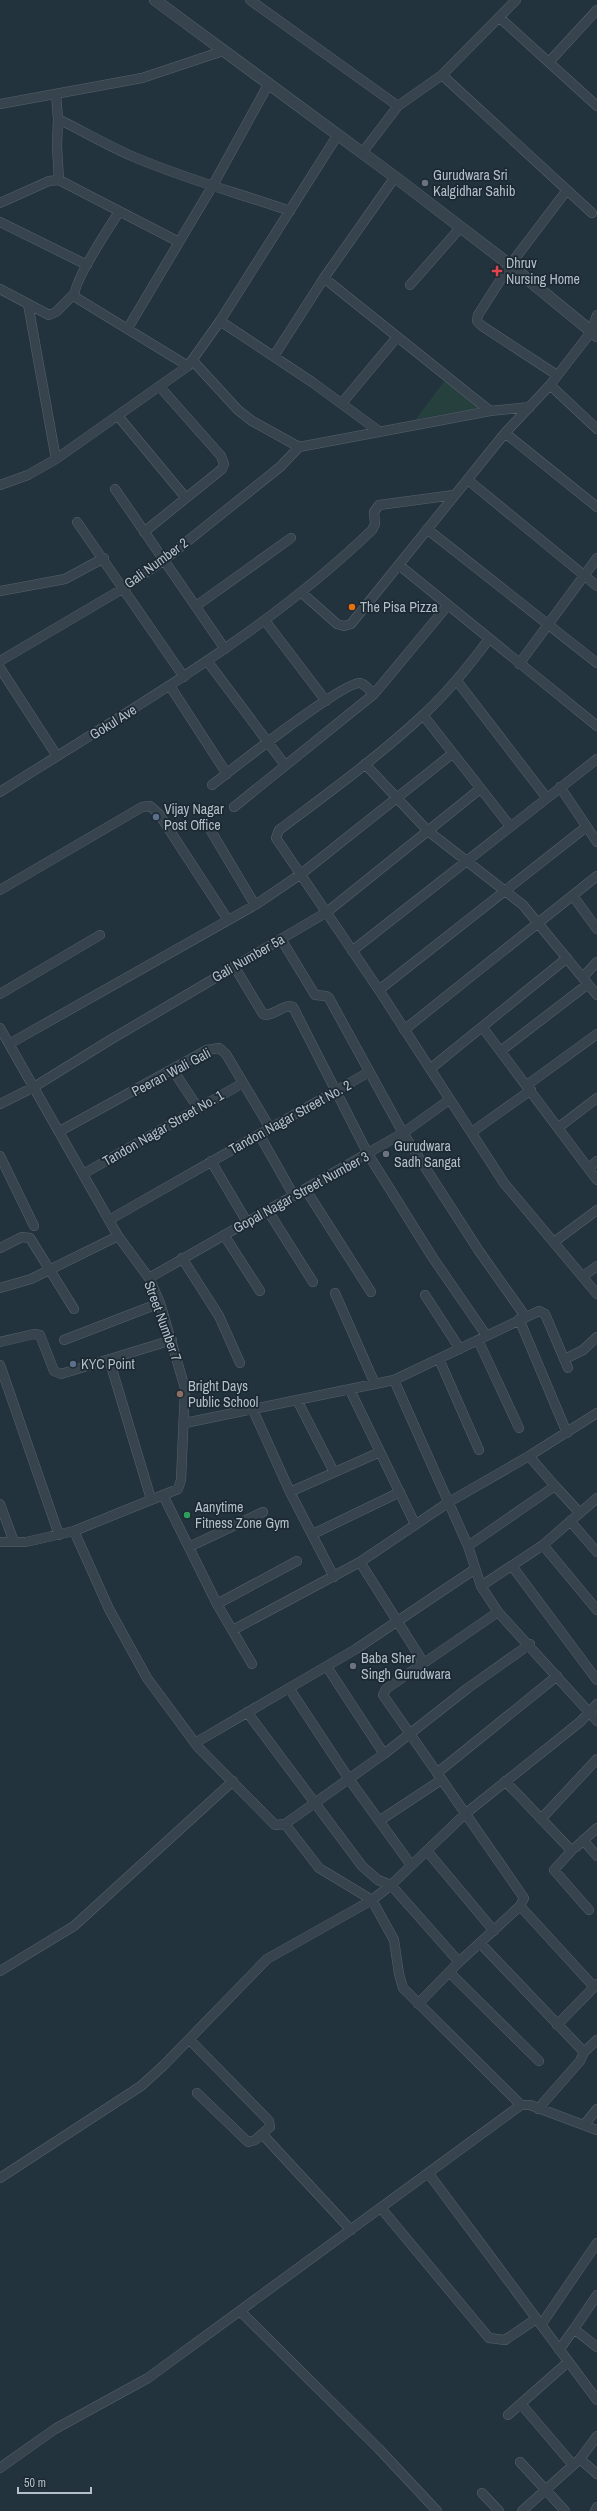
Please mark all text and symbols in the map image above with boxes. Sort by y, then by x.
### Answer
place label: Gurudwara Sri Kalgidhar Sahib [433,166,515,200]
marker: Gurudwara Sri Kalgidhar Sahib [420,178,430,188]
place label: Dhruv Nursing Home [506,254,580,288]
marker: Dhruv Nursing Home [491,265,503,277]
street label: Gali Number 2 [121,534,191,592]
place label: The Pisa Pizza [360,598,438,616]
marker: The Pisa Pizza [347,602,357,612]
street label: Gokul Ave [86,701,140,743]
place label: Vijay Nagar Post Office [164,800,224,834]
marker: Vijay Nagar Post Office [151,812,161,822]
street label: Gali Number 5a [208,930,288,986]
street label: Peeran Wali Gali [128,1044,214,1100]
street label: Tandon Nagar Street No. 2 [226,1076,354,1158]
street label: Tandon Nagar Street No. 1 [99,1086,227,1170]
place label: Gurudwara Sadh Sangat [394,1137,460,1171]
street label: Gopal Nagar Street Number 3 [230,1147,372,1237]
marker: Gurudwara Sadh Sangat [381,1149,391,1159]
street label: Street Number 7 [140,1278,186,1364]
place label: KYC Point [81,1355,135,1373]
marker: KYC Point [68,1359,78,1369]
place label: Bright Days Public School [188,1377,258,1411]
marker: Bright Days Public School [175,1389,185,1399]
place label: Aanytime Fitness Zone Gym [194,1498,289,1532]
marker: Aanytime Fitness Zone Gym [182,1510,192,1520]
place label: Baba Sher Singh Gurudwara [361,1649,452,1683]
marker: Baba Sher Singh Gurudwara [348,1661,358,1671]
scale bar [18,2469,91,2495]
text: 50 m [24,2475,46,2491]

